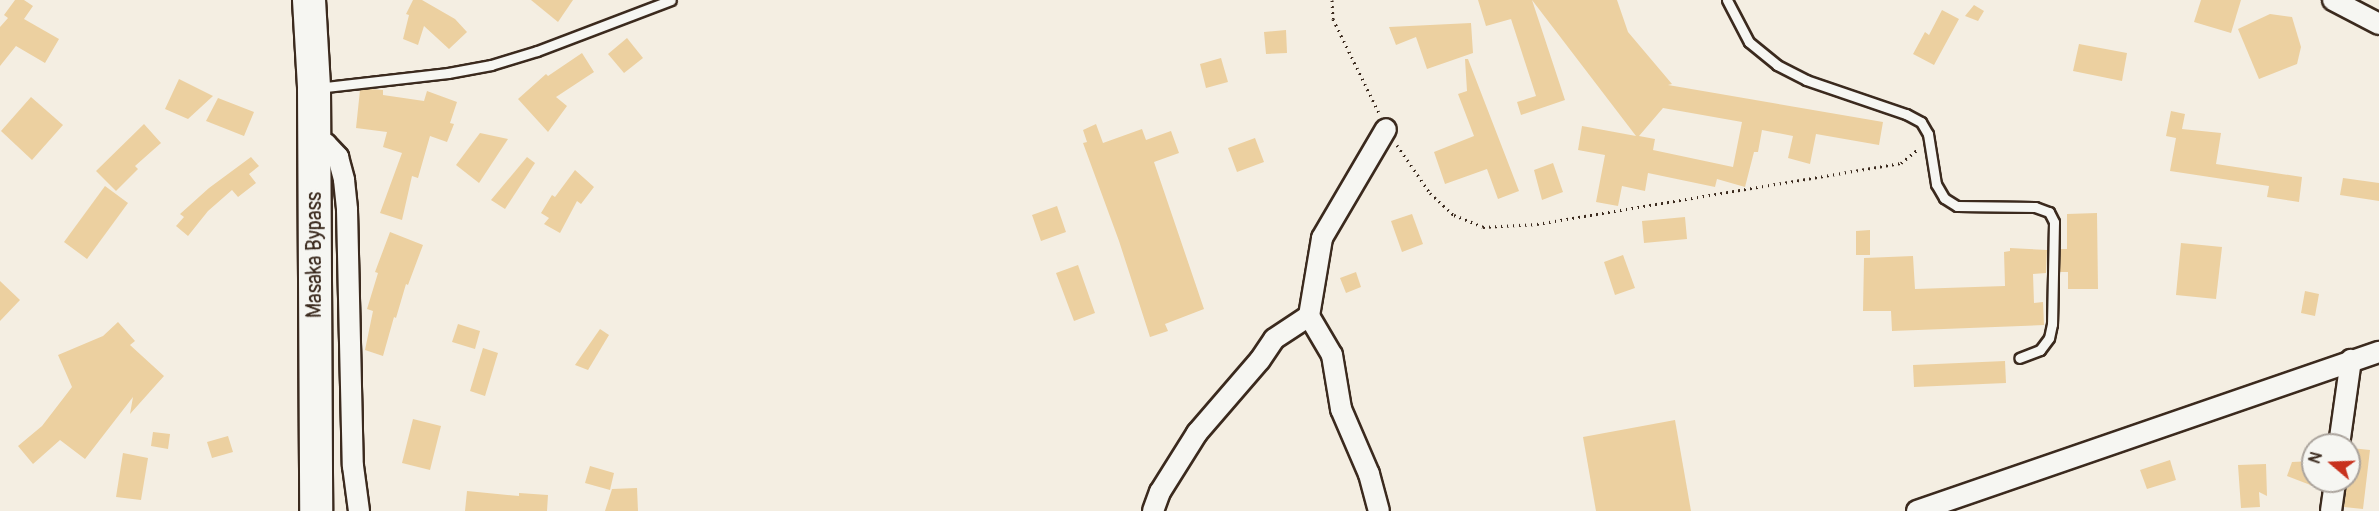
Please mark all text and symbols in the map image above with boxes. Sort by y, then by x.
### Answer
street label: Masaka Bypass [302,192,328,318]
north arrow [2301,433,2361,493]
text: N [2305,449,2327,466]

